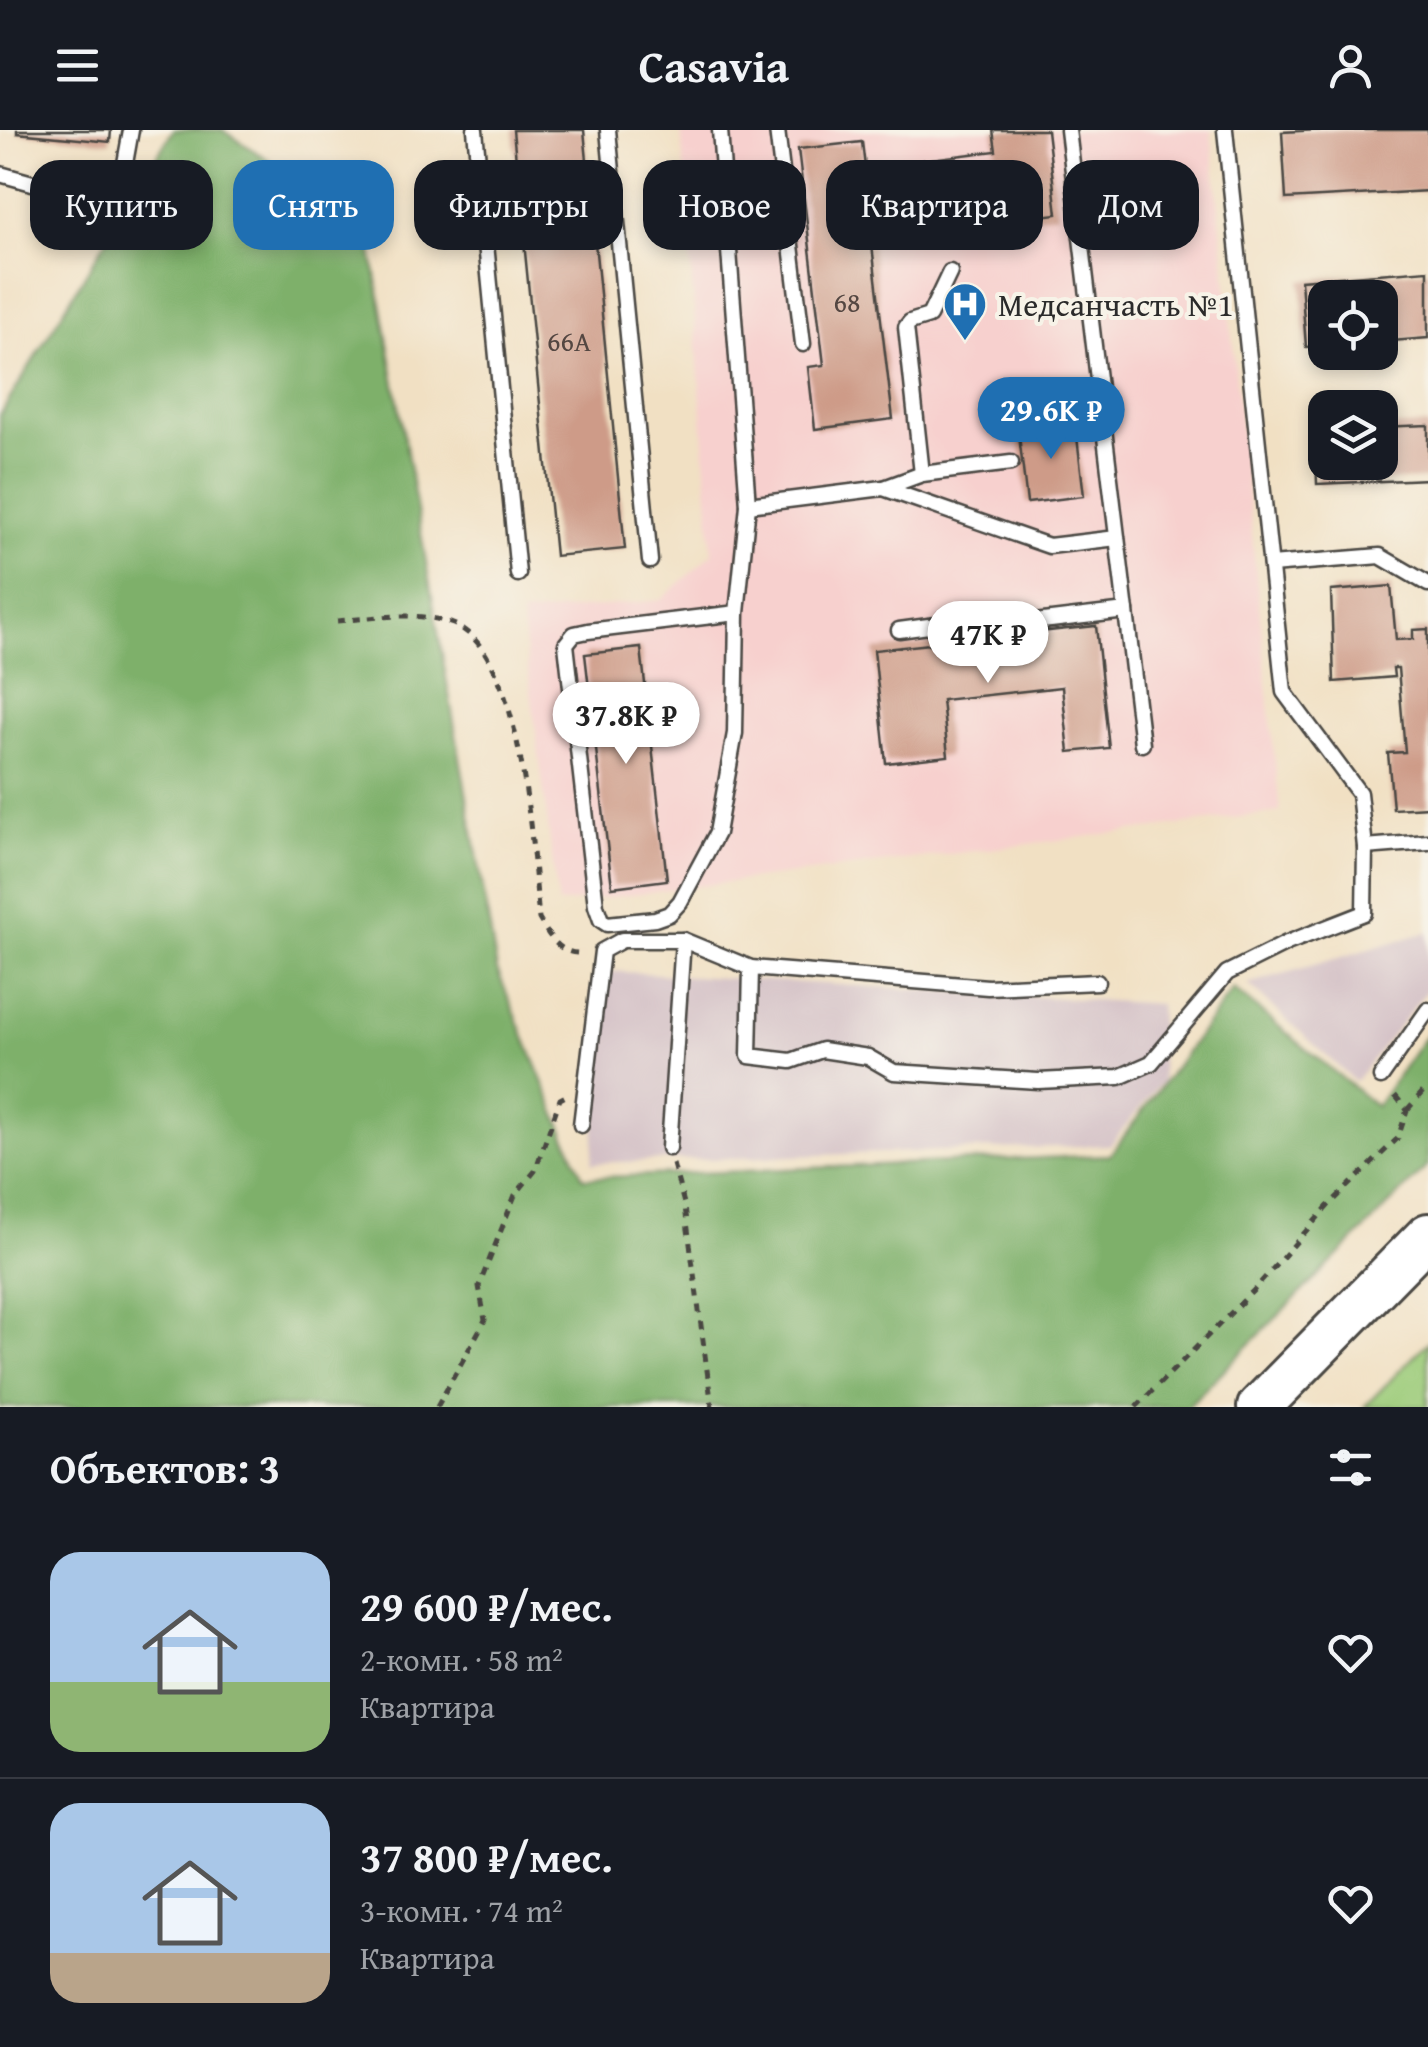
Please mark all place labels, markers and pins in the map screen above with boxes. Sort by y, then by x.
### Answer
hospital icon: Медсанчасть №1 [942,281,988,342]
place label: Медсанчасть №1 [998,281,1233,328]
pin: 29.6K ₽ [959,377,1143,462]
pin: 47K ₽ [918,601,1058,686]
pin: 37.8K ₽ [534,682,718,767]

